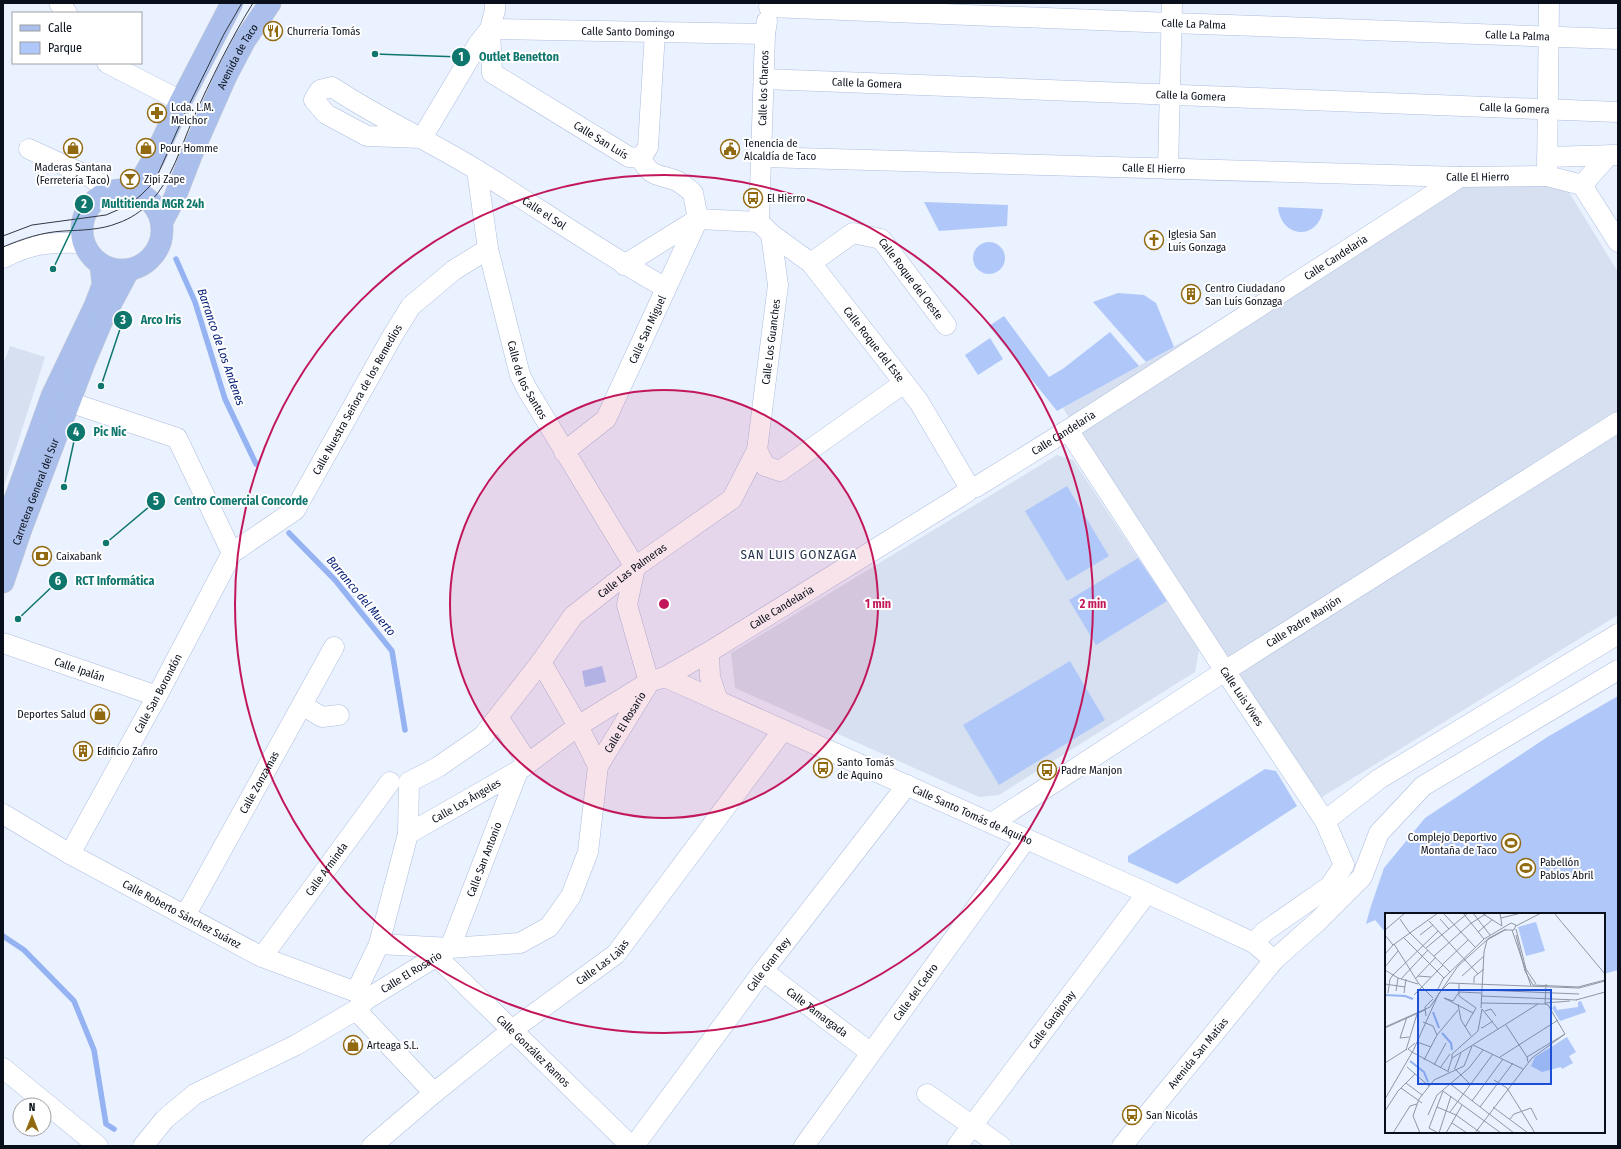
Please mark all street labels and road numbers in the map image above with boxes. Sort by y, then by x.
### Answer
street label: Calle La Palma [1161,16,1226,31]
street label: Avenida de Taco [214,21,261,91]
street label: Calle Santo Domingo [581,24,675,39]
street label: Calle La Palma [1485,28,1550,43]
street label: Calle los Charcos [756,50,771,126]
street label: Calle la Gomera [832,75,902,91]
street label: Calle la Gomera [1155,88,1226,103]
street label: Calle la Gomera [1479,100,1550,116]
street label: Calle San Luís [571,118,631,162]
street label: Calle El Hierro [1122,161,1186,176]
street label: Calle El Hierro [1446,170,1510,184]
street label: Calle el Sol [520,194,569,232]
street label: Calle Candelaria [1301,232,1370,282]
street label: Calle Roque del Oeste [876,235,946,322]
street label: Calle San Miguel [626,293,669,366]
street label: Calle Los Guanches [759,298,783,385]
street label: Calle Roque del Este [841,304,907,384]
street label: Calle Nuestra Señora de los Remedios [310,321,405,477]
street label: Calle de los Santos [505,339,550,422]
street label: Calle Candelaria [1029,408,1098,458]
street label: Carretera General del Sur [10,436,61,547]
street label: Calle Las Palmeras [595,540,669,600]
street label: Calle Candelaria [747,582,816,632]
street label: Calle Padre Manjón [1264,593,1343,650]
street label: Calle San Borondón [131,652,184,736]
street label: Calle Ipalán [53,655,107,684]
street label: Calle Luis Vives [1217,664,1266,729]
street label: Calle El Rosario [601,689,649,755]
street label: Calle Zonzamas [237,748,282,816]
street label: Calle Los Ángeles [429,776,503,826]
street label: Calle Santo Tomás de Aquino [910,782,1035,847]
street label: Calle San Antonio [464,820,504,899]
street label: Calle Arminda [303,840,350,898]
street label: Calle Roberto Sánchez Suárez [120,877,244,951]
street label: Calle Gran Rey [744,935,793,994]
street label: Calle Las Lajas [573,936,631,988]
street label: Calle El Rosario [378,948,444,996]
street label: Calle del Cedro [890,961,940,1023]
street label: Calle Tamargada [784,985,850,1040]
street label: Calle Garajonay [1026,988,1078,1051]
street label: Calle González Ramos [494,1012,573,1090]
street label: Avenida San Matías [1165,1015,1231,1091]

